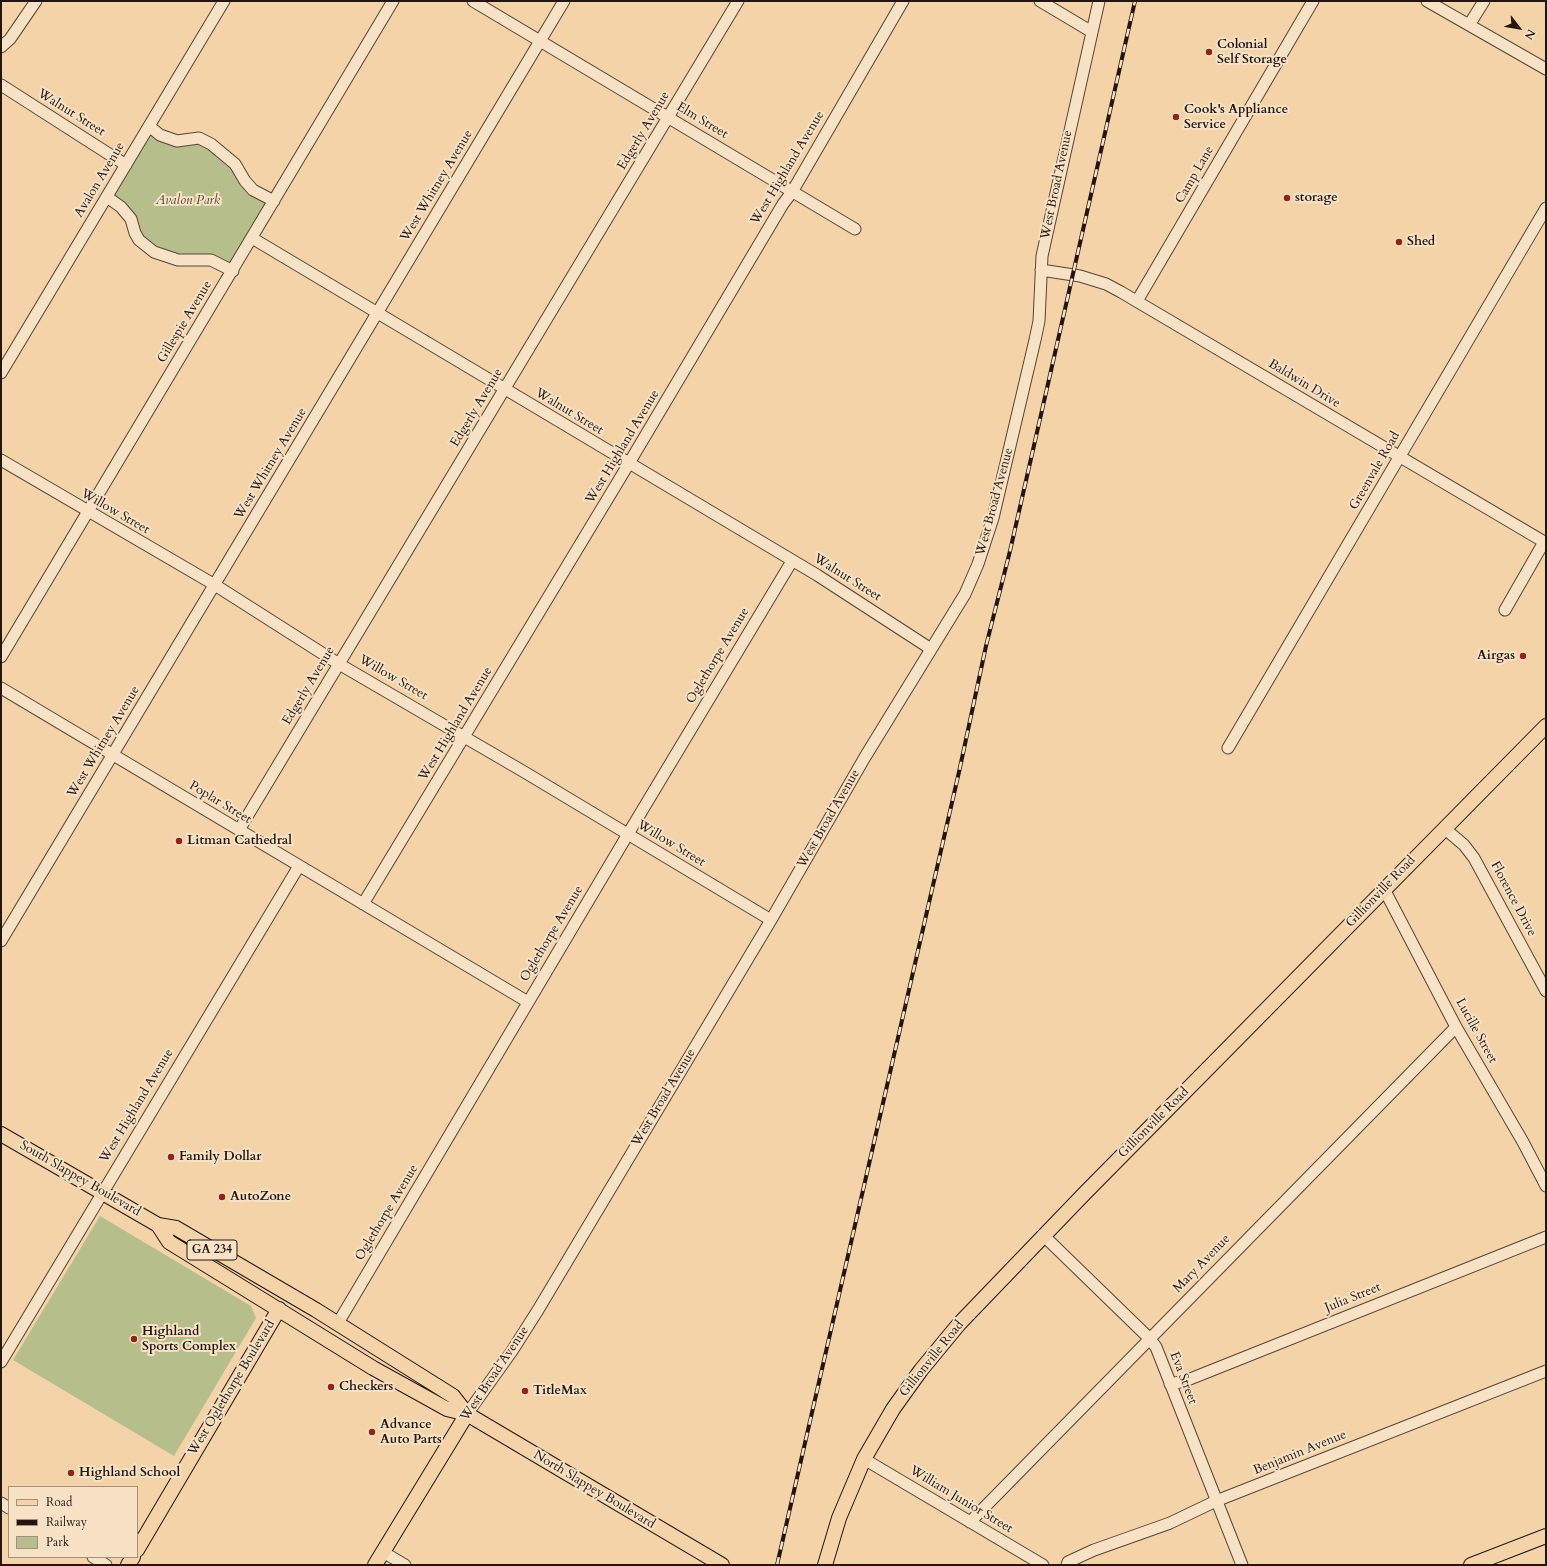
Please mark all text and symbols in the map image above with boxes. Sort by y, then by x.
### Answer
north arrow [1499,8,1539,48]
text: N [1521,26,1539,42]
place label: Colonial Self Storage [1217,37,1287,68]
marker: Colonial Self Storage [1204,47,1214,57]
street label: Walnut Street [34,86,108,140]
street label: Edgerly Avenue [614,89,674,173]
street label: Elm Street [674,100,730,142]
place label: Cook's Appliance Service [1184,102,1288,133]
street label: West Highland Avenue [748,108,828,228]
marker: Cook's Appliance Service [1171,112,1181,122]
street label: West Whitney Avenue [398,127,476,245]
street label: West Broad Avenue [1038,129,1076,241]
street label: Avalon Avenue [71,140,129,220]
street label: Camp Lane [1172,144,1218,206]
place label: storage [1295,190,1338,206]
park label: Avalon Park [156,193,220,209]
marker: storage [1282,193,1292,203]
place label: Shed [1407,234,1435,250]
marker: Shed [1394,237,1404,247]
street label: Gillespie Avenue [154,278,216,366]
street label: Baldwin Drive [1265,356,1343,412]
street label: Edgerly Avenue [447,366,507,450]
street label: Walnut Street [532,386,606,438]
street label: West Highland Avenue [583,387,663,507]
street label: West Whitney Avenue [232,405,310,523]
street label: Greenvale Road [1346,429,1404,513]
street label: West Broad Avenue [973,446,1017,558]
street label: Willow Street [78,486,152,538]
street label: Walnut Street [810,551,884,605]
street label: Oglethorpe Avenue [683,605,753,707]
street label: Edgerly Avenue [279,644,339,728]
place label: Airgas [1477,648,1515,664]
marker: Airgas [1518,651,1528,661]
street label: Willow Street [356,652,430,704]
street label: West Highland Avenue [416,664,496,784]
street label: West Whitney Avenue [65,683,143,801]
street label: West Broad Avenue [794,767,864,871]
street label: Poplar Street [186,778,254,828]
street label: Willow Street [634,818,708,870]
place label: Litman Cathedral [187,833,292,849]
marker: Litman Cathedral [174,836,184,846]
street label: Gillionville Road [1343,853,1419,931]
street label: Florence Drive [1487,859,1539,939]
street label: Oglethorpe Avenue [517,883,587,985]
street label: Lucille Street [1452,996,1500,1066]
street label: West Highland Avenue [97,1046,177,1166]
street label: West Broad Avenue [629,1046,699,1150]
street label: Gillionville Road [1115,1084,1193,1162]
street label: South Slappey Boulevard [17,1138,143,1220]
place label: Family Dollar [179,1149,261,1165]
marker: Family Dollar [166,1152,176,1162]
street label: Oglethorpe Avenue [352,1162,422,1264]
place label: AutoZone [230,1189,291,1205]
marker: AutoZone [217,1192,227,1202]
street label: Mary Avenue [1170,1232,1234,1296]
road number: GA 234 [187,1240,237,1260]
street label: Julia Street [1323,1280,1383,1316]
street label: West Oglethorpe Boulevard [185,1317,279,1459]
street label: Gillionville Road [897,1318,967,1400]
place label: Highland Sports Complex [142,1324,236,1355]
street label: West Broad Avenue [457,1324,533,1424]
marker: Highland Sports Complex [129,1334,139,1344]
street label: Eva Street [1166,1350,1200,1406]
place label: Checkers [339,1379,393,1395]
marker: Checkers [326,1382,336,1392]
place label: TitleMax [533,1383,587,1399]
marker: TitleMax [520,1386,530,1396]
place label: Advance Auto Parts [380,1417,442,1448]
marker: Advance Auto Parts [367,1427,377,1437]
street label: Benjamin Avenue [1251,1427,1349,1479]
street label: North Slappey Boulevard [530,1447,658,1533]
street label: William Junior Street [907,1463,1015,1537]
place label: Highland School [79,1465,180,1481]
marker: Highland School [66,1468,76,1478]
legend [8,1486,138,1558]
text: Road [46,1494,72,1510]
text: Railway [46,1514,87,1530]
text: Park [46,1534,69,1550]

